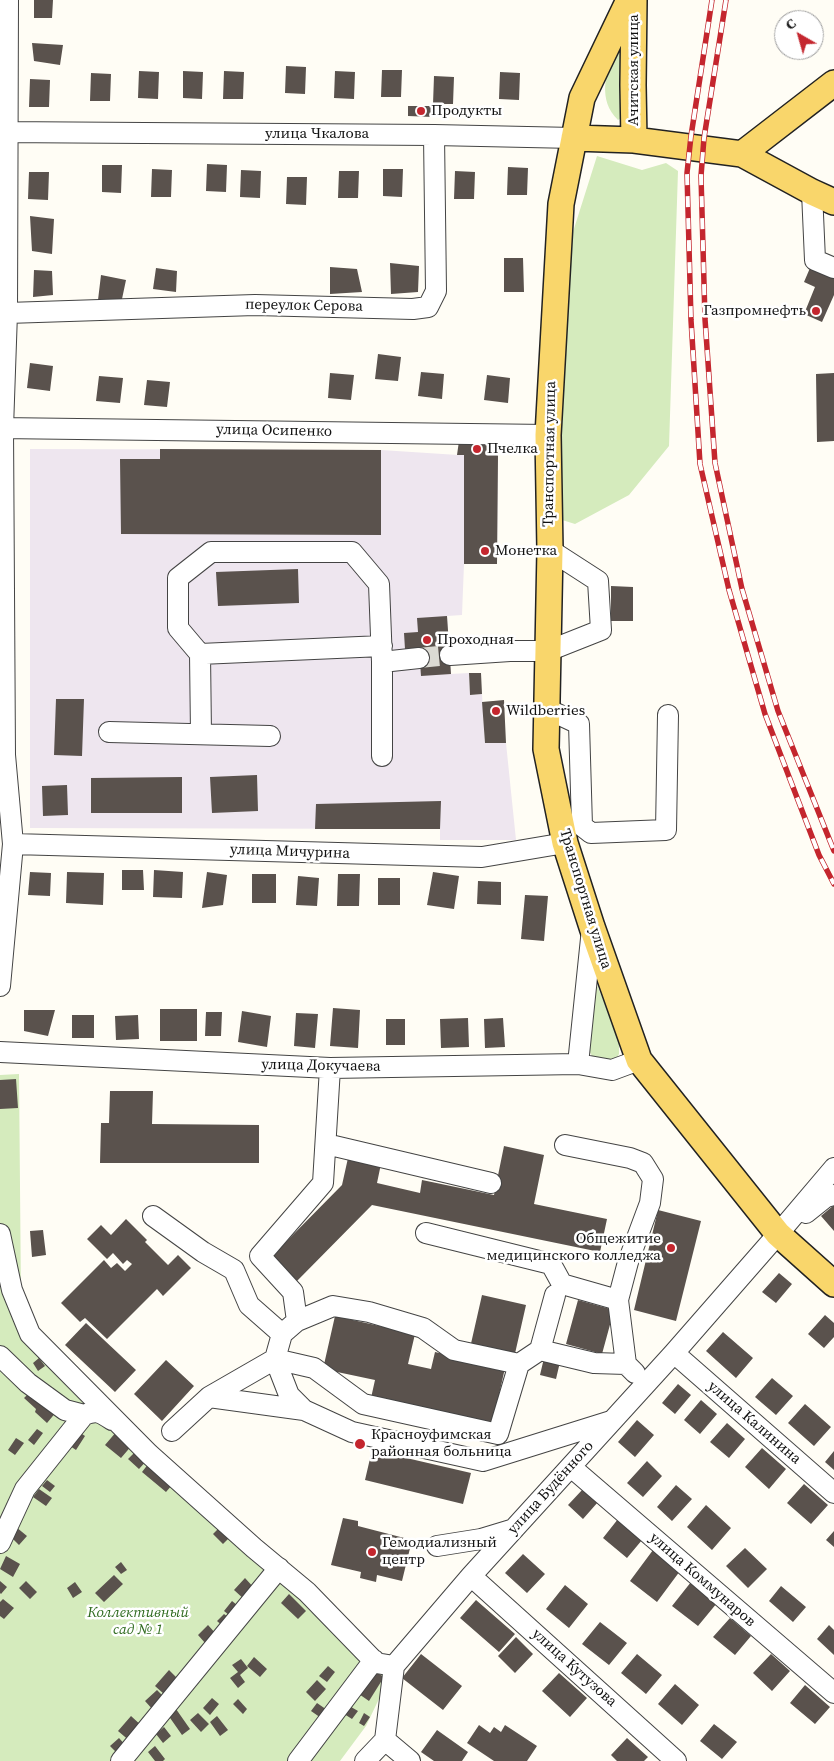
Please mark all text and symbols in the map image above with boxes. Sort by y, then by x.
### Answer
north arrow [774,10,824,60]
text: С [781,13,800,35]
street label: Ачитская улица [625,14,643,126]
place label: Продукты [431,102,502,120]
marker: Продукты [415,105,427,117]
street label: улица Чкалова [265,125,369,143]
street label: переулок Серова [245,296,363,316]
place label: Газпромнефть [703,302,806,320]
marker: Газпромнефть [810,305,822,317]
street label: Транспортная улица [540,381,560,527]
street label: улица Осипенко [216,421,332,441]
place label: Пчелка [487,440,538,458]
marker: Пчелка [471,443,483,455]
place label: Монетка [495,542,557,560]
marker: Монетка [479,545,491,557]
place label: Проходная [437,631,514,649]
marker: Проходная [421,634,433,646]
place label: Wildberries [506,702,585,720]
marker: Wildberries [490,705,502,717]
street label: Транспортная улица [555,827,615,971]
street label: улица Мичурина [230,841,350,863]
street label: улица Докучаева [261,1056,381,1076]
place label: Общежитие медицинского колледжа [487,1230,661,1265]
marker: Общежитие медицинского колледжа [665,1242,677,1254]
street label: улица Калинина [704,1378,804,1468]
place label: Красноуфимская районная больница [371,1426,512,1461]
marker: Красноуфимская районная больница [353,1437,367,1451]
street label: улица Будённого [504,1437,598,1539]
street label: улица Коммунаров [645,1529,759,1631]
place label: Гемодиализный центр [382,1534,497,1569]
marker: Гемодиализный центр [366,1546,378,1558]
park label: Коллективный сад № 1 [87,1604,189,1639]
street label: улица Кутузова [528,1625,620,1711]

